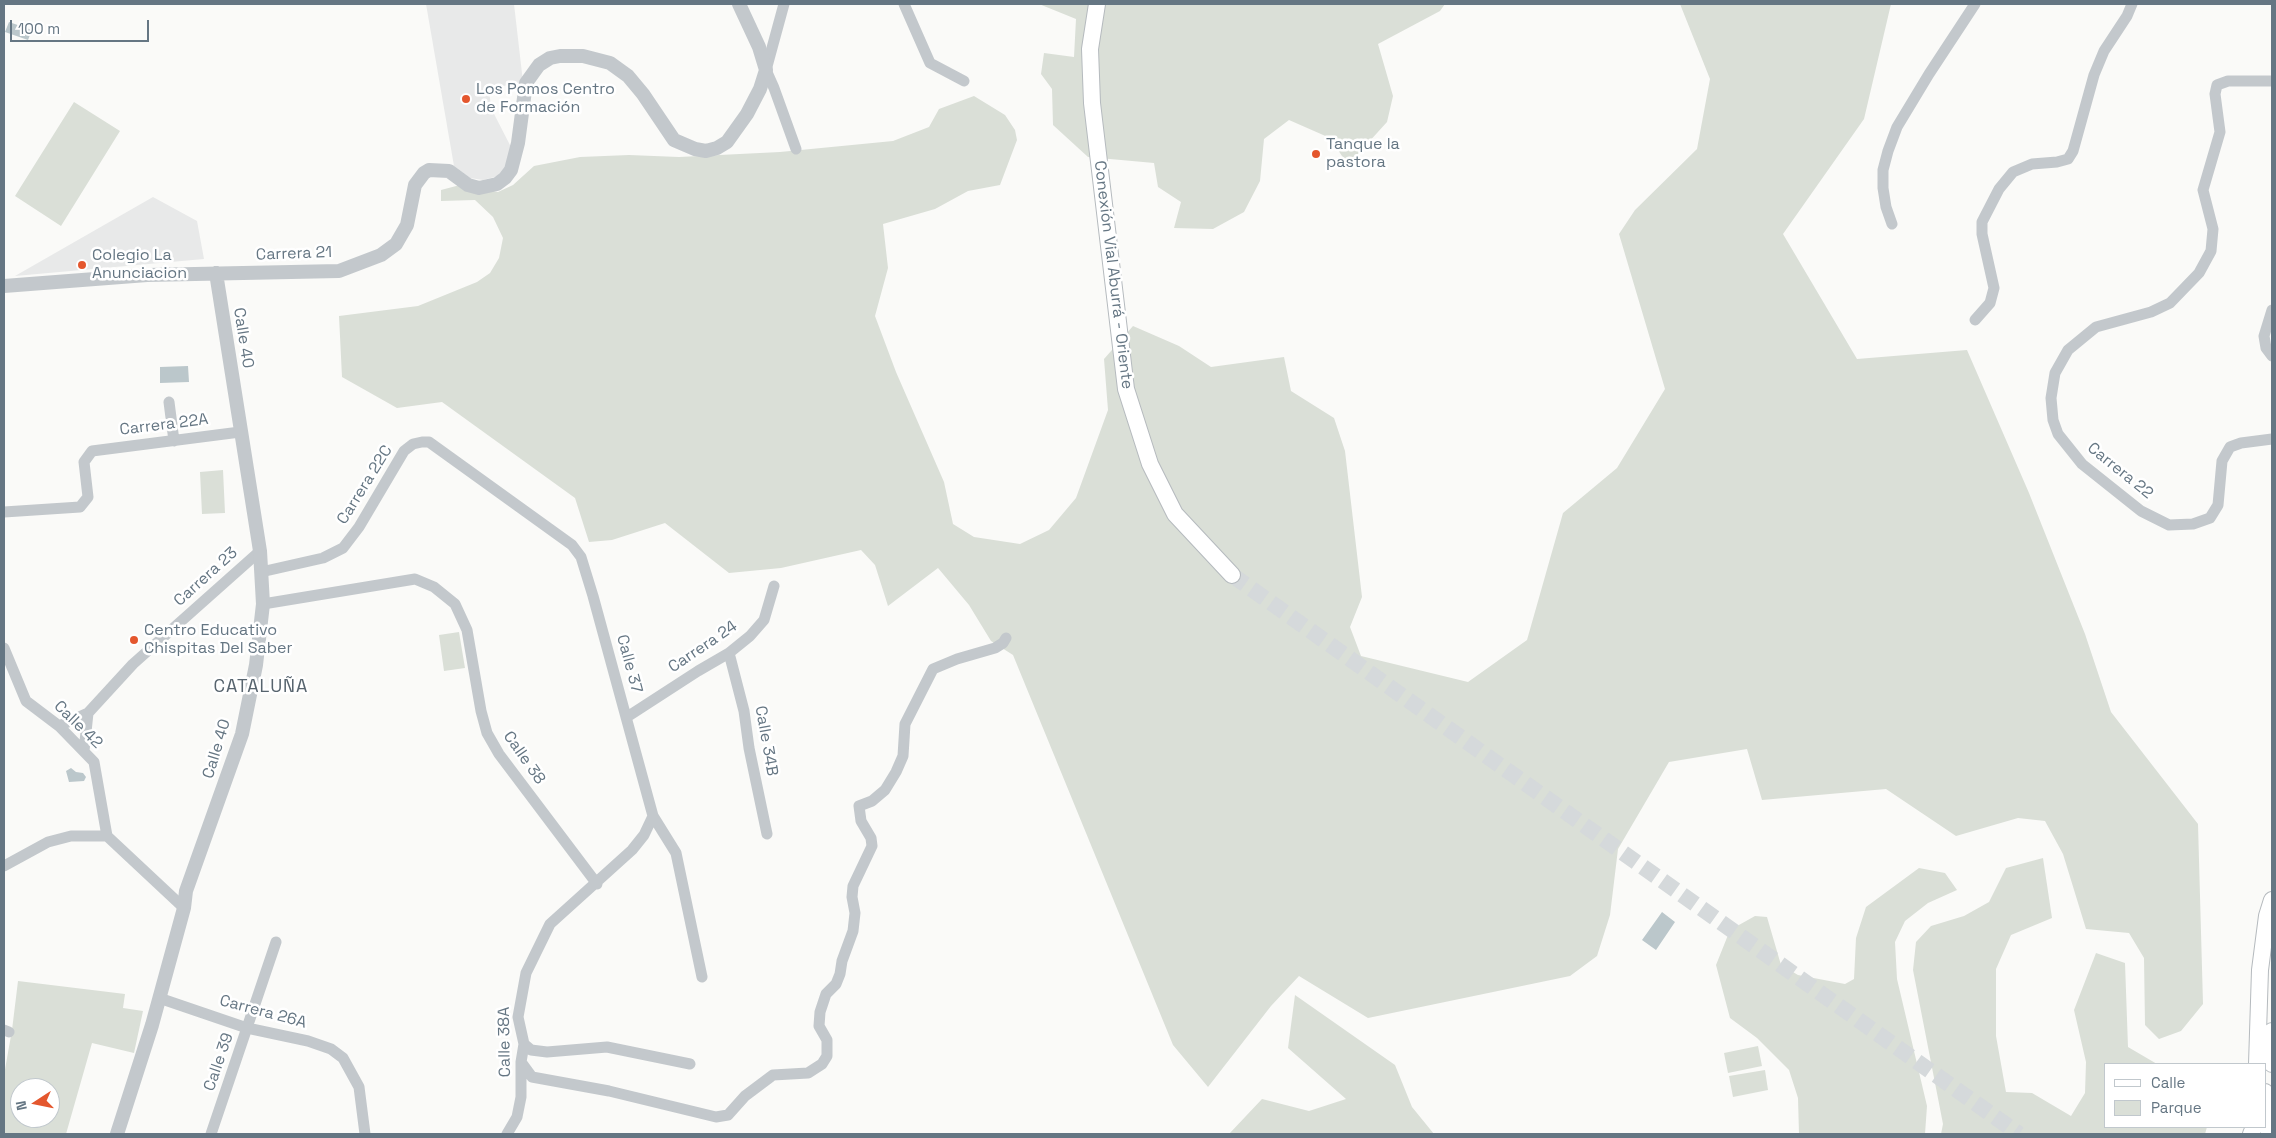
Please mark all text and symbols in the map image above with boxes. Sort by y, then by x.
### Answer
scale bar [12,10,151,42]
text: 100 m [18,19,60,38]
place label: Los Pomos Centro de Formación [476,80,615,118]
marker: Los Pomos Centro de Formación [460,93,472,105]
place label: Tanque la pastora [1326,135,1400,173]
marker: Tanque la pastora [1310,148,1322,160]
street label: Conexión Vial Aburrá - Oriente [1089,160,1137,390]
street label: Carrera 21 [256,243,332,265]
place label: Colegio La Anunciacion [92,246,187,284]
marker: Colegio La Anunciacion [76,259,88,271]
street label: Calle 40 [229,306,257,370]
street label: Carrera 22A [119,410,209,440]
street label: Carrera 22 [2083,439,2157,503]
street label: Carrera 22C [333,442,397,528]
street label: Carrera 23 [170,543,242,611]
street label: Carrera 24 [665,617,741,677]
place label: Centro Educativo Chispitas Del Saber [144,621,293,659]
street label: Calle 37 [612,633,646,695]
marker: Centro Educativo Chispitas Del Saber [128,634,140,646]
district label: CATALUÑA [213,676,309,698]
street label: Calle 42 [50,697,106,753]
street label: Calle 34B [750,704,782,778]
street label: Calle 40 [199,717,235,781]
street label: Calle 38 [499,728,549,788]
street label: Carrera 26A [217,991,309,1033]
street label: Calle 38A [495,1007,515,1077]
street label: Calle 39 [200,1030,238,1094]
legend [2104,1063,2266,1128]
text: Calle [2151,1073,2186,1092]
north arrow [10,1078,60,1128]
text: Parque [2151,1098,2202,1117]
text: N [12,1099,31,1112]

